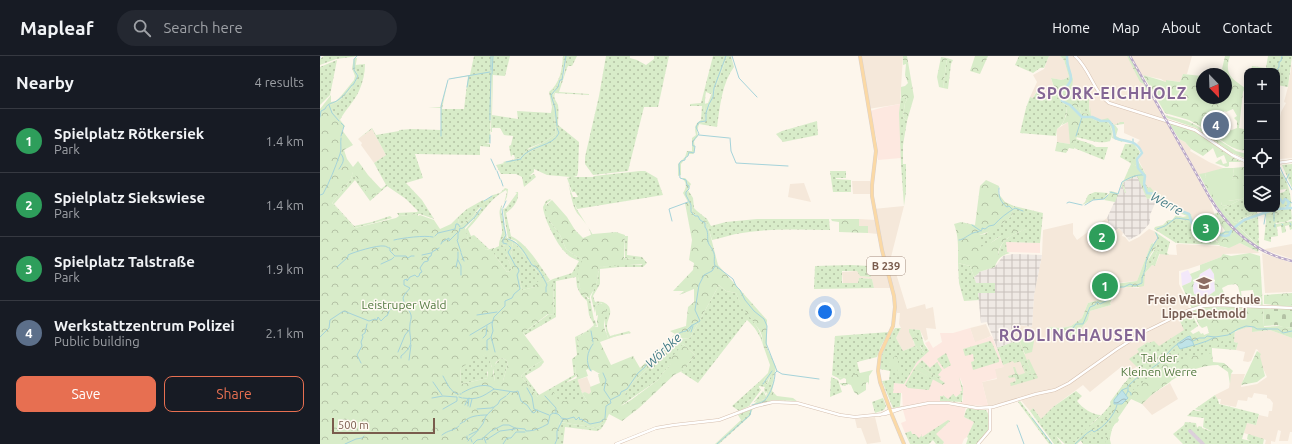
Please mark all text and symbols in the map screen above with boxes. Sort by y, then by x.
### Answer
search box [117,10,397,46]
text: Mapleaf [20,17,93,39]
icon: search [131,17,153,39]
text: Search here [163,19,243,36]
text: Home [1052,20,1090,36]
text: Map [1112,20,1140,36]
text: About [1162,20,1201,36]
text: Contact [1223,20,1272,36]
north arrow [1196,68,1232,104]
map controls [1244,68,1280,212]
button: + [1244,68,1280,104]
text: Nearby [16,73,74,92]
text: 4 results [254,75,304,89]
district label: SPORK-EICHHOLZ [1037,84,1187,102]
button: − [1244,104,1280,140]
pin: 4 [1203,110,1229,140]
text: Spielplatz Rötkersiek [54,125,204,142]
text: 1 [25,134,33,148]
text: 1.4 km [265,134,304,148]
button: locate [1244,140,1280,176]
text: Park [54,142,80,156]
button: layers [1244,176,1280,212]
text: Spielplatz Siekswiese [54,189,205,206]
water label: Werre [1149,189,1186,217]
text: 2 [25,198,33,212]
text: 1.4 km [265,198,304,212]
text: Park [54,206,80,220]
pin: 3 [1193,213,1219,243]
pin: 2 [1089,222,1115,252]
text: Spielplatz Talstraße [54,253,195,270]
road number: B 239 [867,257,905,275]
text: 3 [25,262,33,276]
text: 1.9 km [265,262,304,276]
text: Park [54,270,80,284]
pin: 1 [1092,271,1118,301]
school or university icon: Freie Waldorfschule Lippe-Detmold [1195,274,1213,292]
place label: Freie Waldorfschule Lippe-Detmold [1148,293,1261,320]
park label: Leistruper Wald [361,298,447,311]
your location [815,302,835,322]
text: Werkstattzentrum Polizei [54,317,235,334]
district label: RÖDLINGHAUSEN [999,325,1147,344]
text: 4 [25,326,33,340]
text: 2.1 km [265,326,304,340]
water label: Wörbke [642,330,684,370]
text: Public building [54,334,140,348]
park label: Tal der Kleinen Werre [1121,351,1197,378]
button: Save [16,376,156,412]
button: Share [164,376,304,412]
scale bar [332,416,435,435]
text: 500 m [338,419,369,431]

